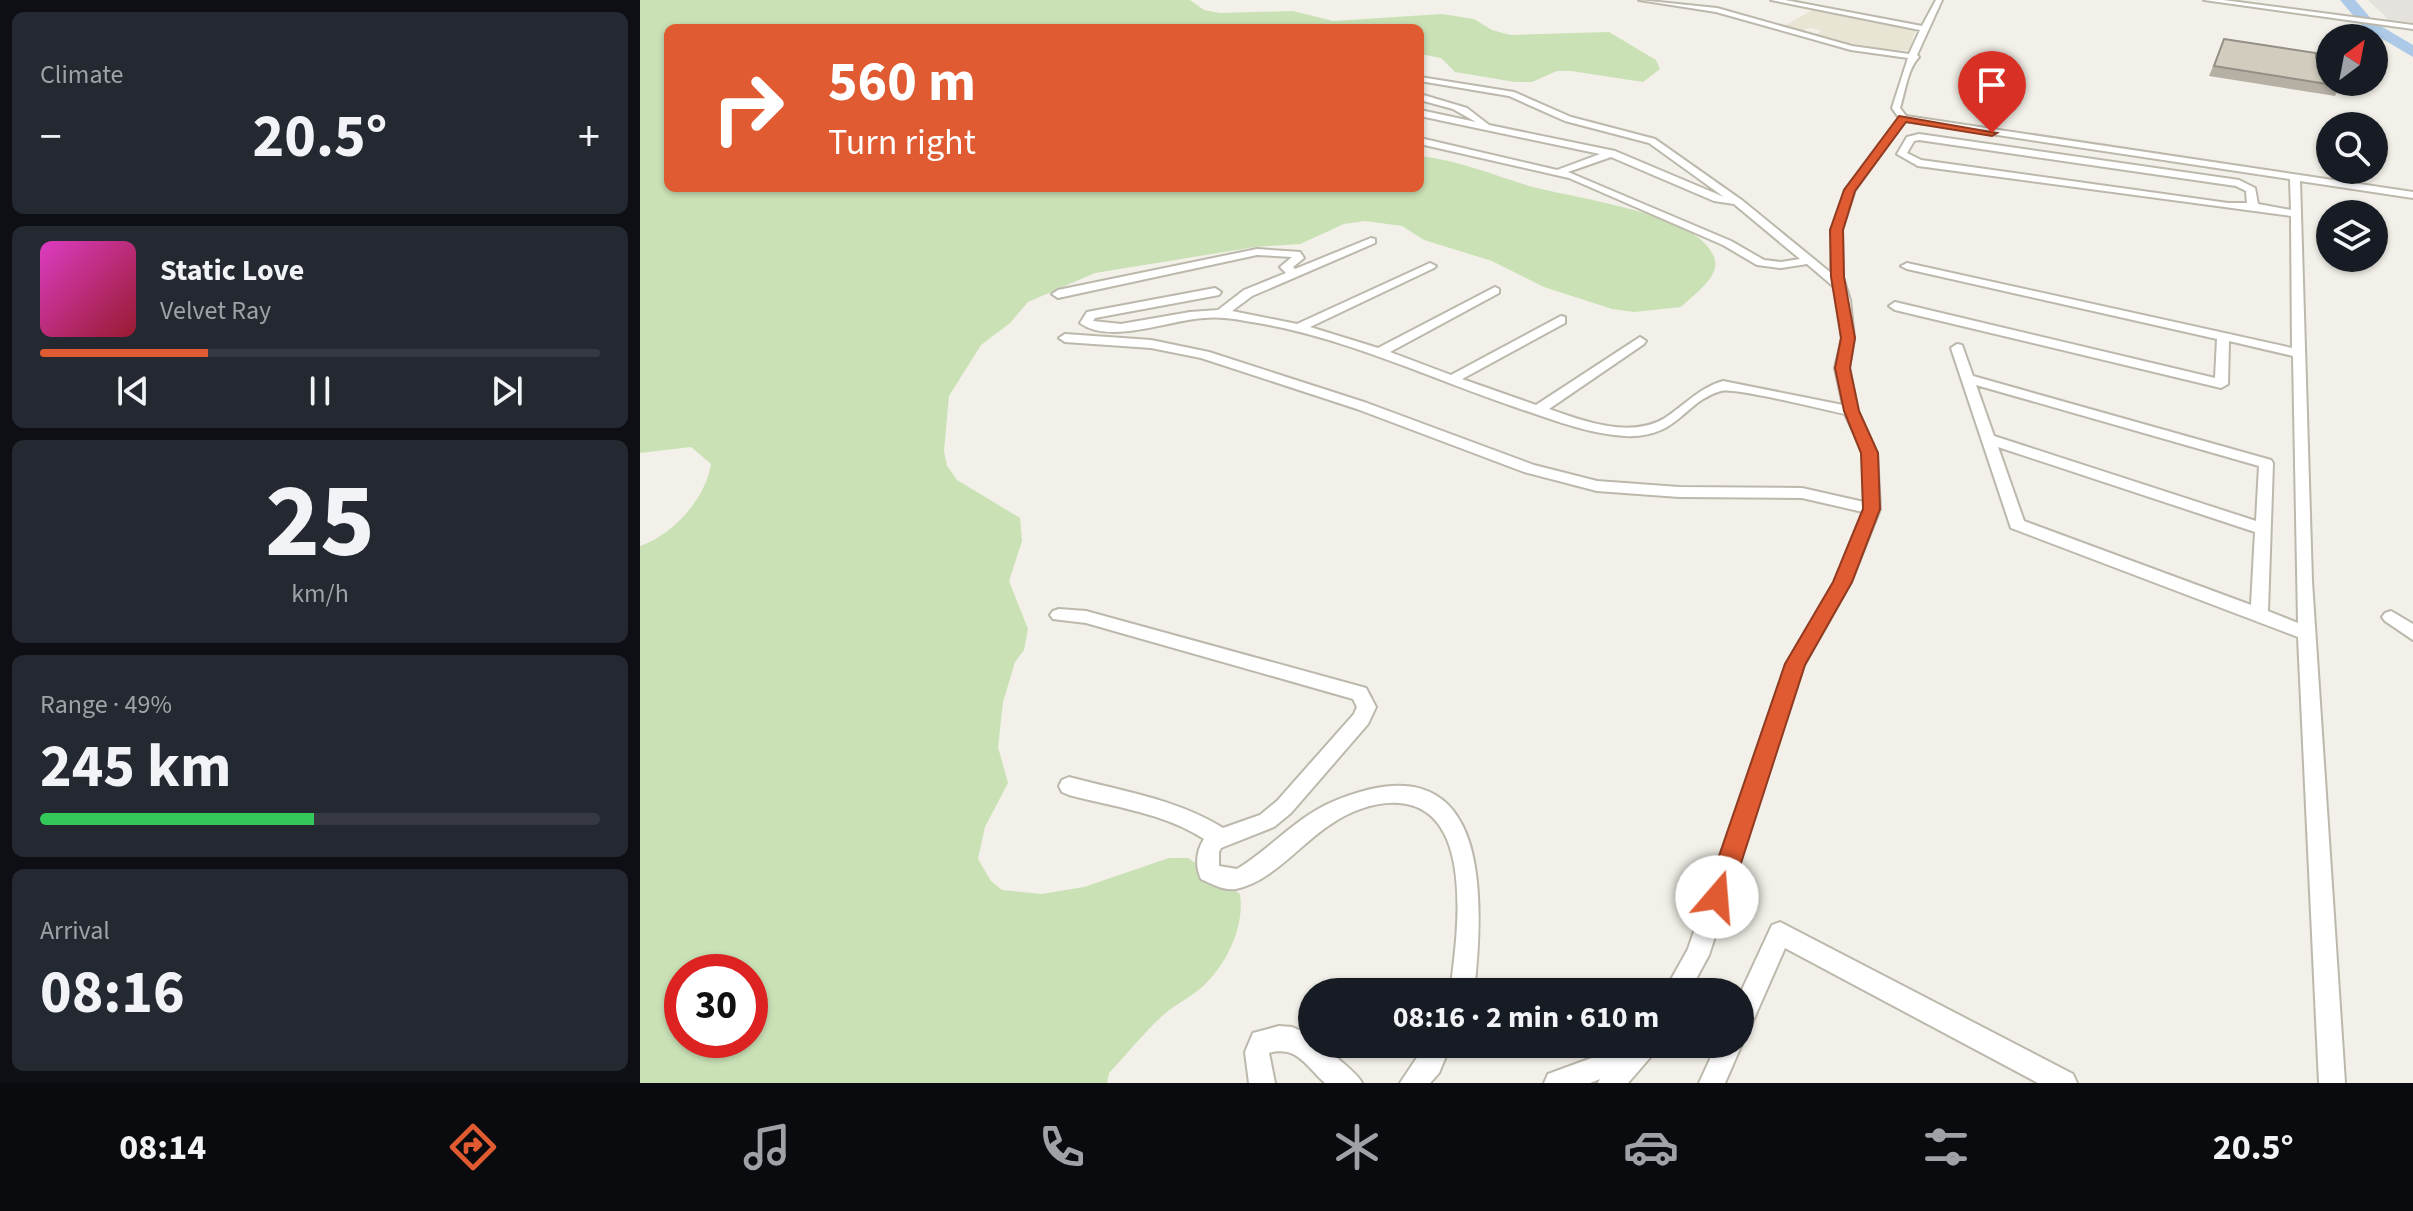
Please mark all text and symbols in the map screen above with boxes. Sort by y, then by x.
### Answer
north arrow [2316,24,2388,96]
map controls [2316,24,2388,272]
text: 560 m [828,43,976,122]
pin [1958,51,2026,133]
text: Climate [40,56,124,93]
icon: right [696,56,800,160]
icon: arrive [1970,63,2014,107]
text: 20.5° [253,95,387,180]
text: − [40,106,62,169]
text: + [578,106,600,169]
button: search [2316,112,2388,184]
text: Turn right [828,117,976,168]
button: layers [2316,200,2388,272]
text: Static Love [160,249,304,292]
text: Velvet Ray [160,292,271,329]
icon: previous [111,369,155,413]
icon: pause [298,369,342,413]
icon: next [485,369,529,413]
text: 25 [265,449,375,597]
text: km/h [291,575,349,612]
text: Range · 49% [40,686,172,723]
text: 245 km [40,725,231,810]
position arrow [1675,855,1759,939]
text: Arrival [40,912,110,949]
text: 08:16 [40,951,185,1036]
speed limit sign: 30 [664,954,768,1058]
text: 08:16 · 2 min · 610 m [1393,996,1659,1039]
icon: directions [445,1119,501,1175]
icon: music [739,1119,795,1175]
icon: phone [1034,1119,1090,1175]
icon: climate [1329,1119,1385,1175]
icon: car [1623,1119,1679,1175]
icon: filters [1918,1119,1974,1175]
text: 08:14 [119,1122,206,1173]
text: 20.5° [2213,1122,2294,1173]

